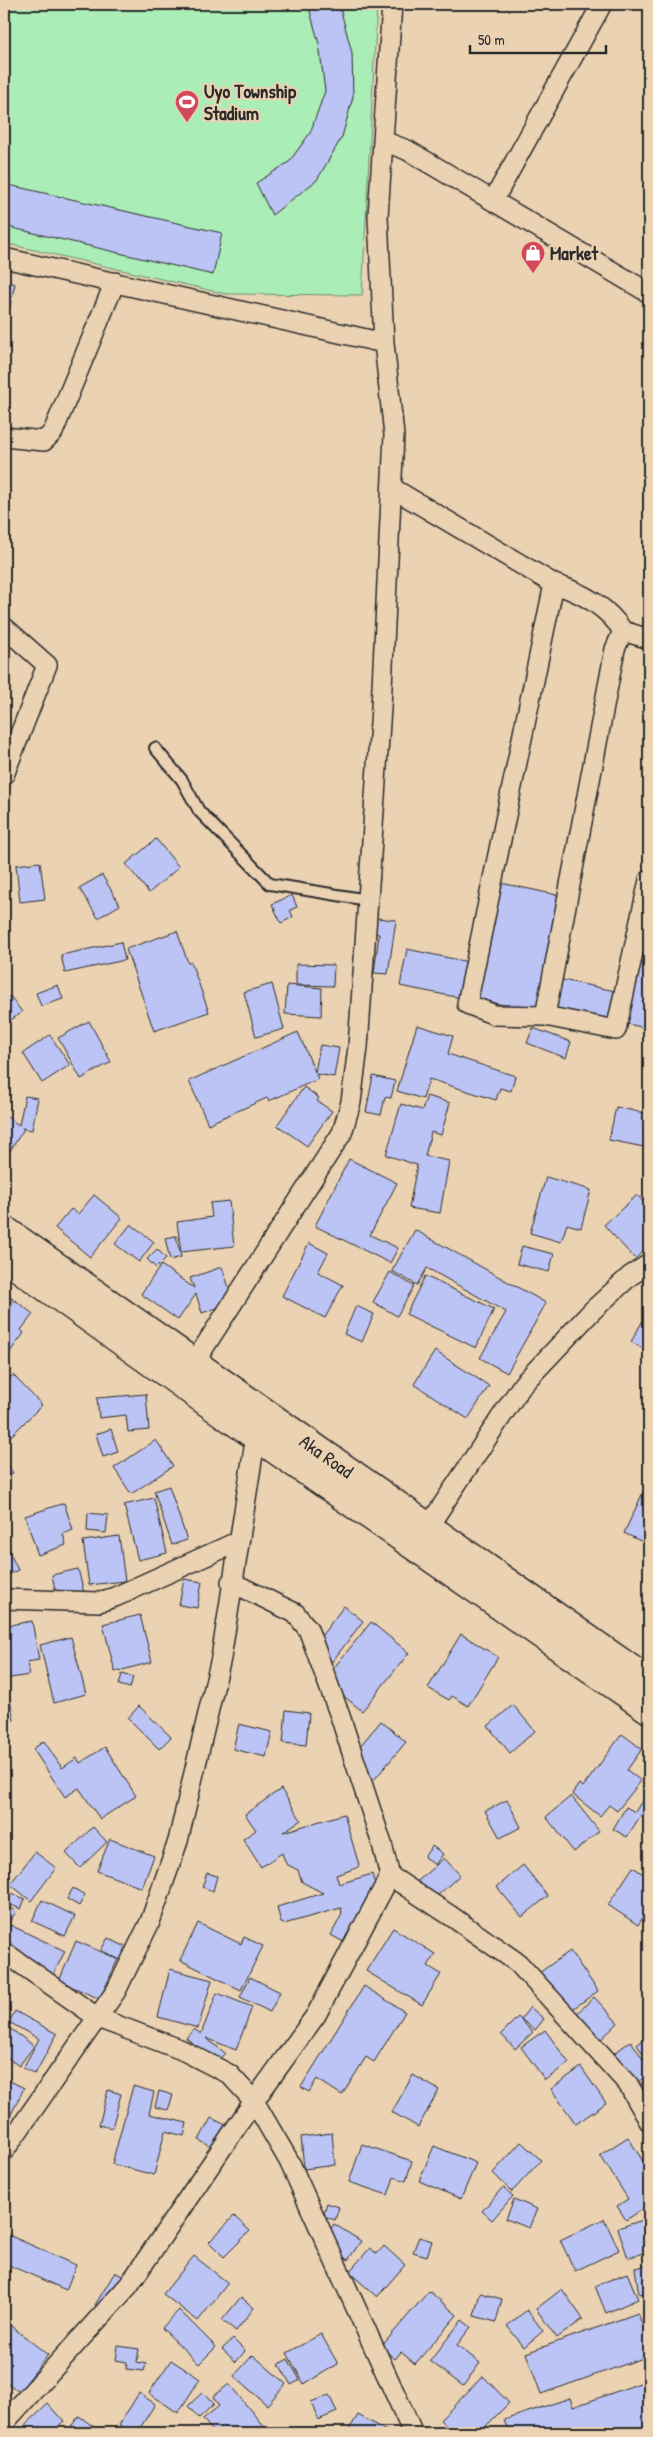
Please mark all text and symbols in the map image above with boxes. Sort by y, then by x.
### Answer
scale bar [470,22,607,54]
text: 50 m [478,29,505,50]
place label: Uyo Township Stadium [204,78,297,126]
sports icon: Uyo Township Stadium [174,89,200,123]
shop icon: Market [520,240,546,274]
place label: Market [550,240,600,266]
street label: Aka Road [295,1428,359,1484]

